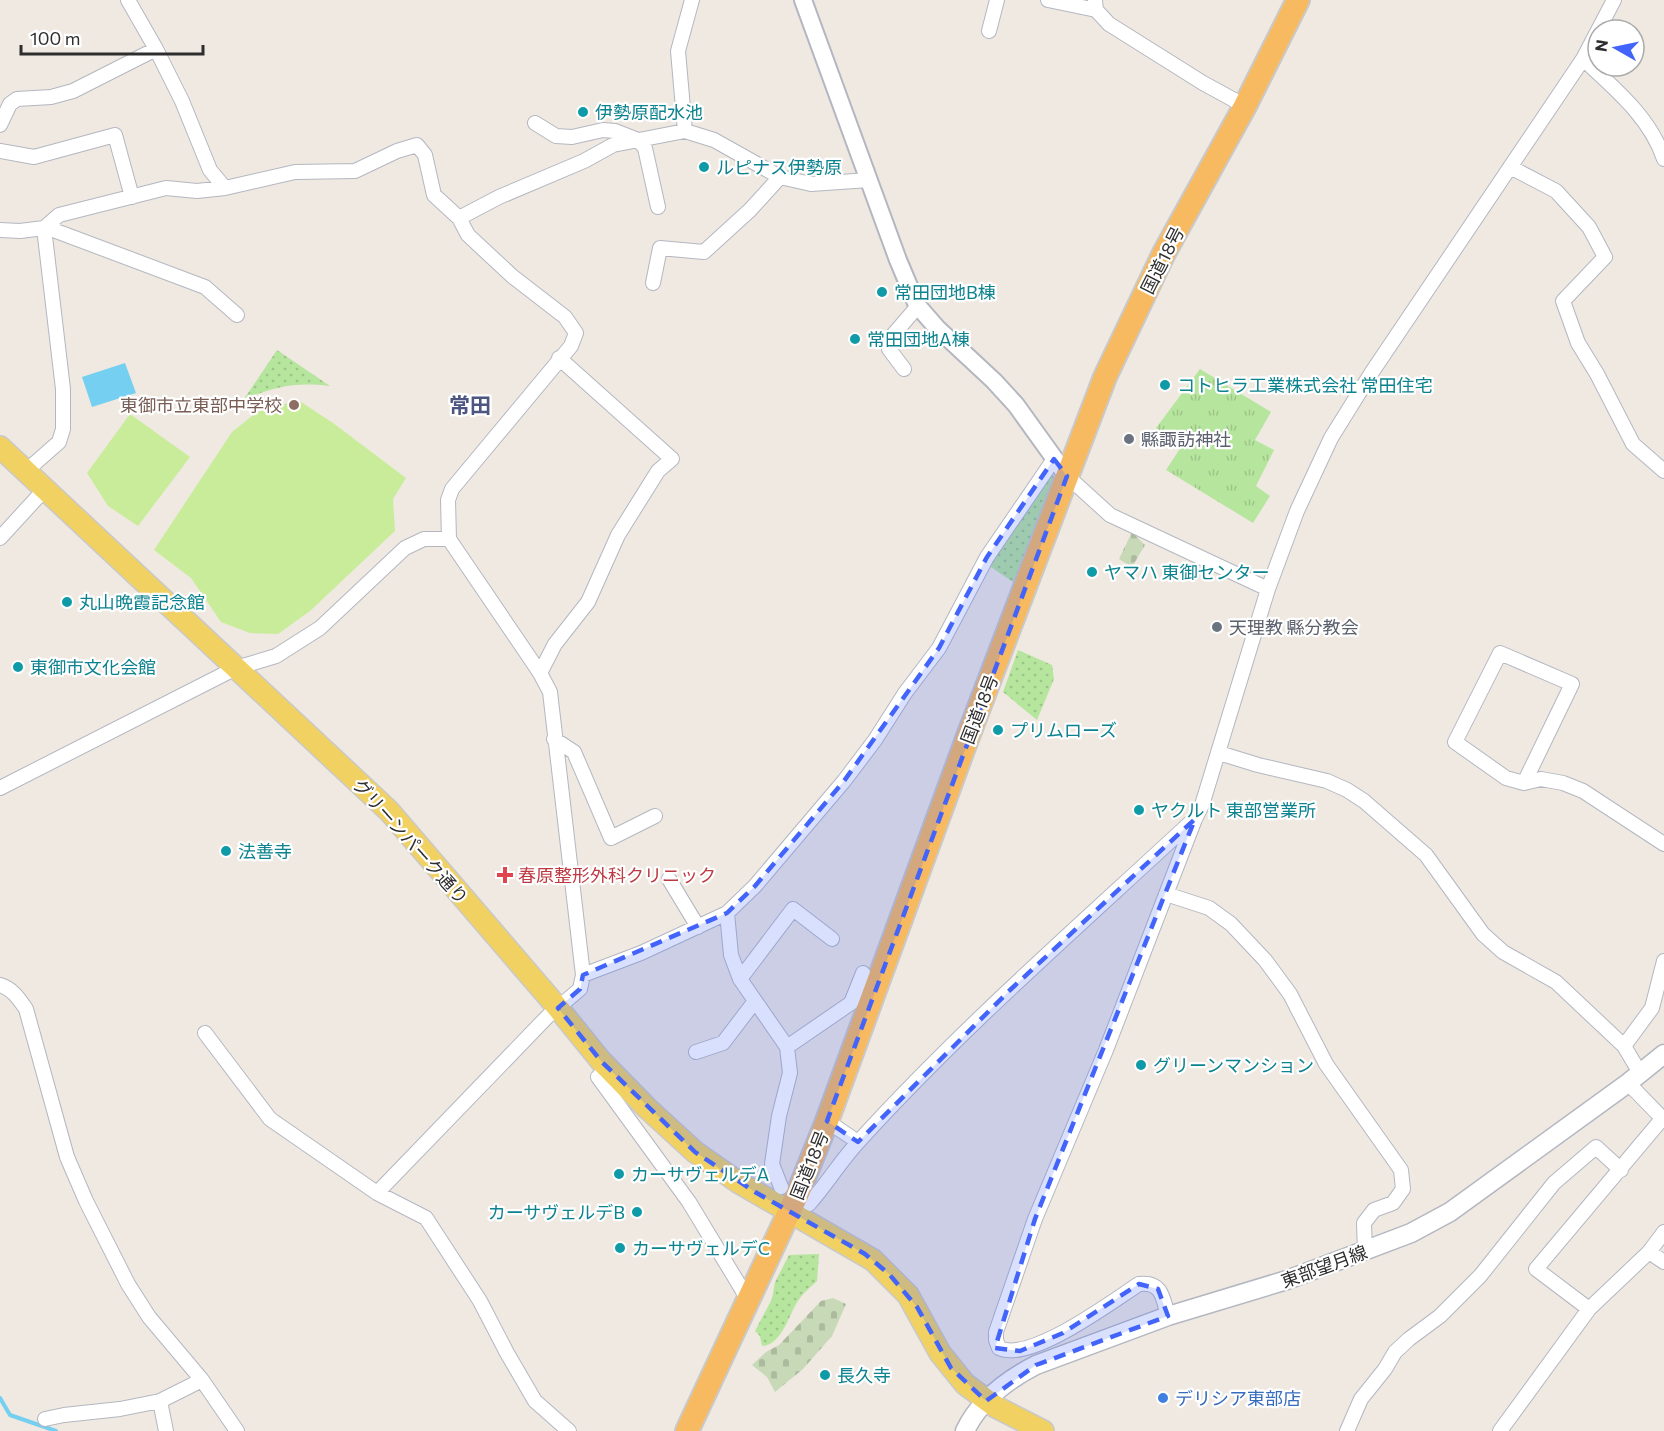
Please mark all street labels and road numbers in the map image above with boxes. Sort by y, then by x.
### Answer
street label: 国道18号 [1136,223,1188,297]
street label: 国道18号 [956,671,1002,747]
street label: グリーンパーク通り [349,774,473,908]
street label: 国道18号 [785,1127,833,1203]
street label: 東部望月線 [1278,1240,1370,1292]

